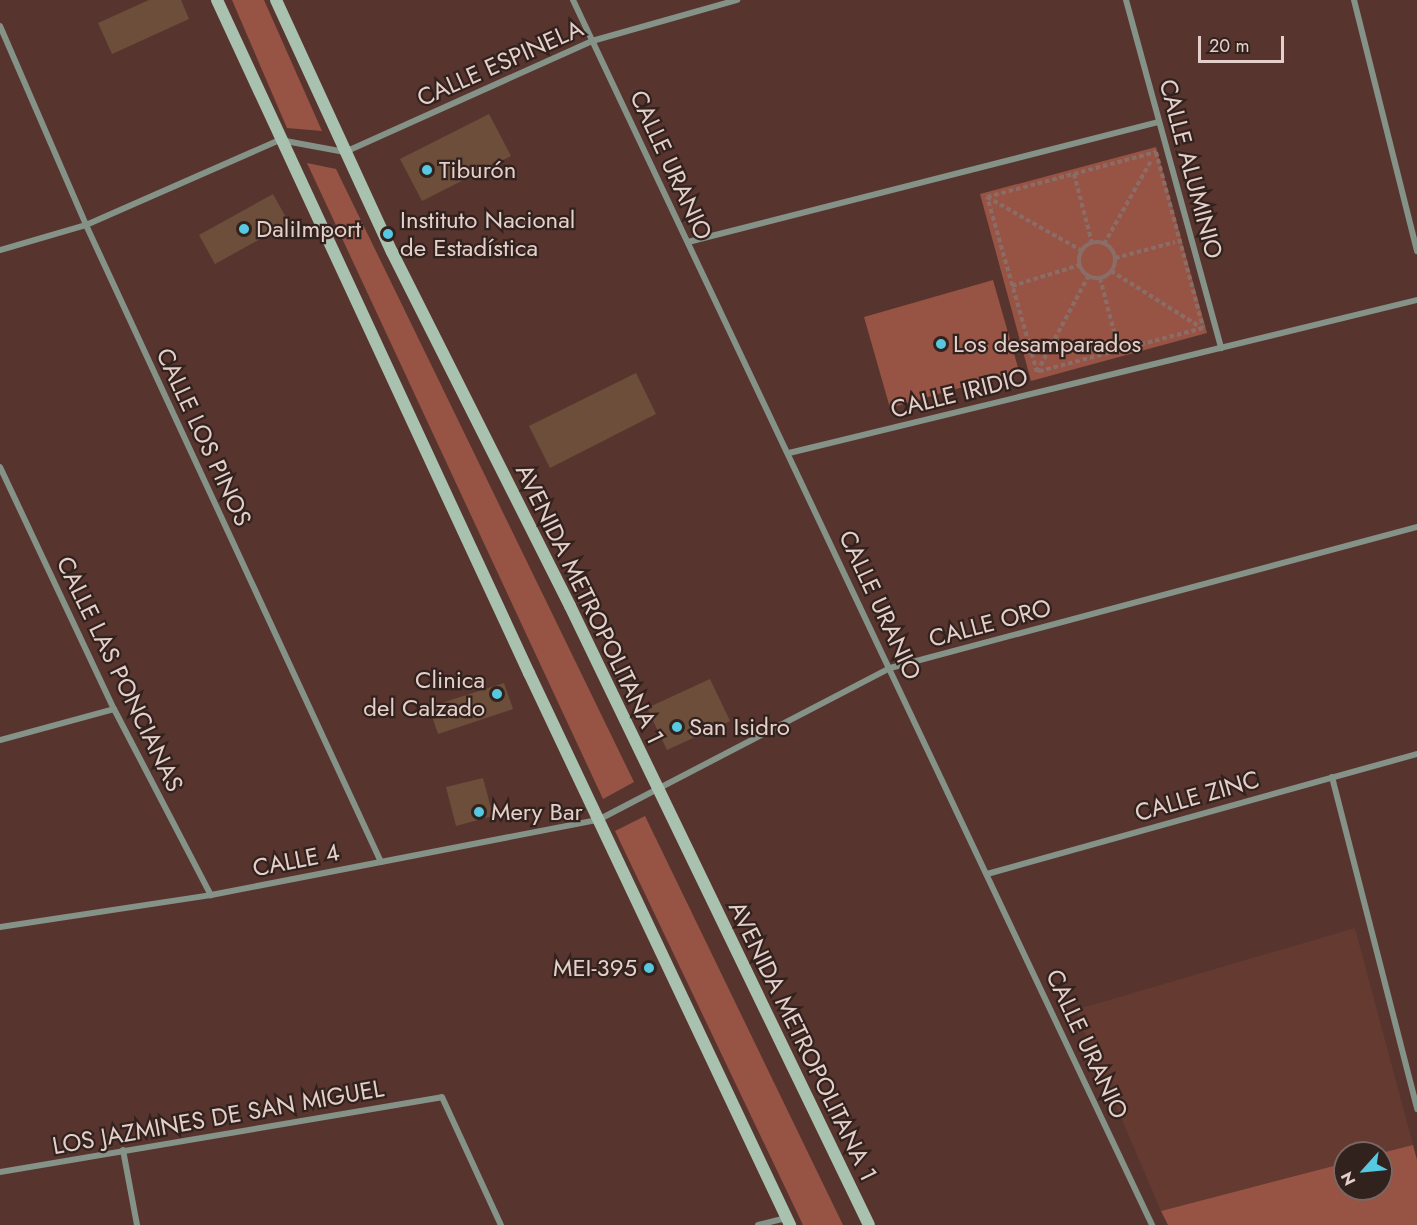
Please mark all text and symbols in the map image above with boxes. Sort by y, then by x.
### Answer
street label: CALLE ESPINELA [413,14,587,112]
scale bar [1201,24,1286,62]
text: 20 m [1209,33,1249,59]
street label: CALLE ALUMINIO [1153,76,1229,262]
street label: CALLE URANIO [624,86,718,244]
place label: Tiburón [439,156,516,184]
marker: Tiburón [420,163,434,177]
place label: Instituto Nacional de Estadística [400,206,575,262]
place label: DaliImport [256,215,361,243]
marker: DaliImport [237,222,251,236]
marker: Instituto Nacional de Estadística [381,227,395,241]
place label: Los desamparados [953,330,1141,358]
marker: Los desamparados [934,337,948,351]
street label: CALLE LOS PINOS [150,343,258,531]
street label: CALLE IRIDIO [887,362,1031,424]
street label: AVENIDA METROPOLITANA 1 [510,459,670,749]
street label: CALLE URANIO [833,526,927,684]
street label: CALLE LAS PONCIANAS [50,552,190,796]
street label: CALLE ORO [926,593,1054,653]
place label: Clinica del Calzado [363,666,485,722]
marker: Clinica del Calzado [490,687,504,701]
place label: San Isidro [689,713,790,741]
marker: San Isidro [670,720,684,734]
street label: CALLE ZINC [1132,765,1262,827]
place label: Mery Bar [491,798,583,826]
marker: Mery Bar [472,805,486,819]
street label: CALLE 4 [250,837,342,883]
street label: AVENIDA METROPOLITANA 1 [723,896,883,1186]
place label: MEI-395 [553,954,637,982]
marker: MEI-395 [642,961,656,975]
street label: CALLE URANIO [1040,965,1134,1123]
street label: LOS JAZMINES DE SAN MIGUEL [50,1074,386,1160]
north arrow [1333,1141,1393,1201]
text: N [1335,1168,1361,1189]

